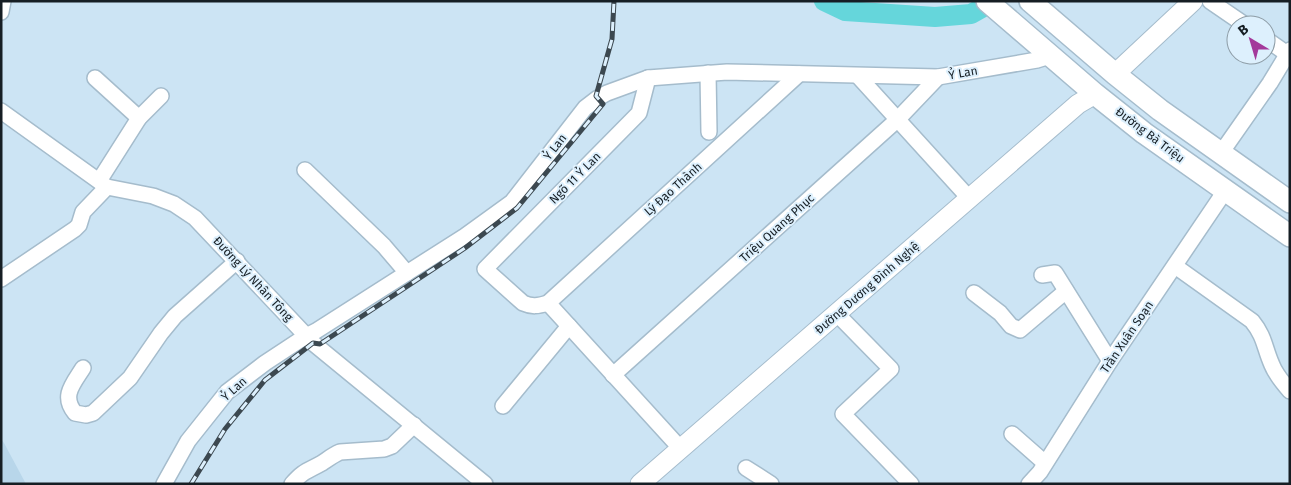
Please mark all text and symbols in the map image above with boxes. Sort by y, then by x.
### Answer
north arrow [1226,15,1276,65]
text: B [1235,21,1252,40]
street label: Ỷ Lan [947,62,979,82]
street label: Đường Bà Triệu [1113,104,1187,166]
street label: Ỷ Lan [539,130,570,163]
street label: Ngõ 11 Ỷ Lan [545,148,604,207]
street label: Lý Đạo Thành [641,160,705,218]
street label: Triệu Quang Phục [737,191,817,265]
street label: Đường Lý Nhân Tông [210,234,296,325]
street label: Đường Dương Đình Nghệ [812,239,922,337]
street label: Trần Xuân Soạn [1097,298,1156,376]
street label: Ỷ Lan [217,373,250,404]

